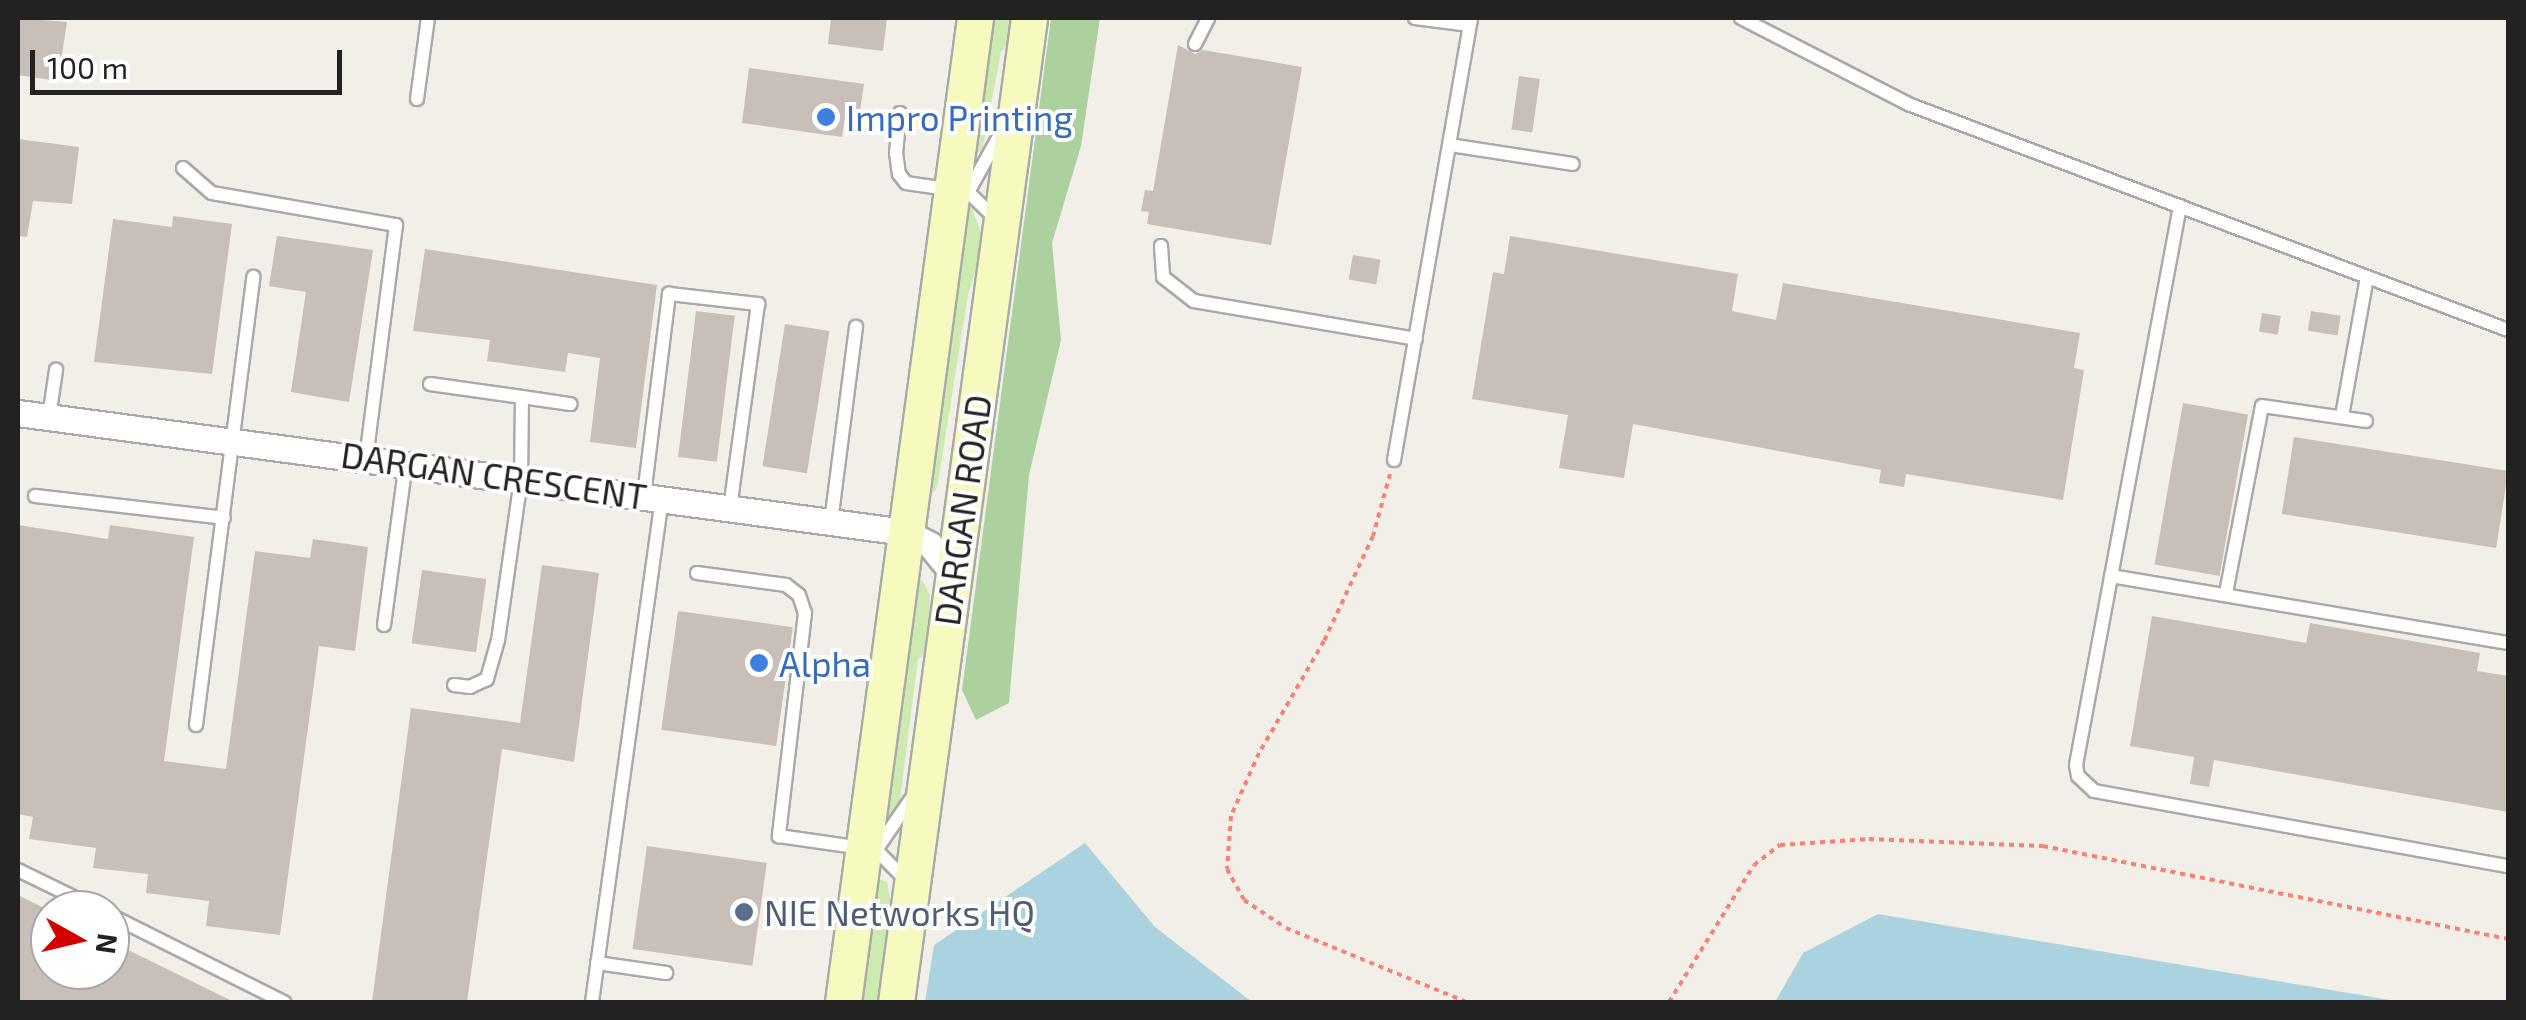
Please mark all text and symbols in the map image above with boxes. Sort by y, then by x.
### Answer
scale bar [35,30,348,92]
text: 100 m [47,49,128,85]
place label: Impro Printing [846,96,1073,138]
marker: Impro Printing [815,106,837,128]
street label: DARGAN ROAD [925,392,999,628]
street label: DARGAN CRESCENT [339,433,649,517]
place label: Alpha [779,642,871,684]
marker: Alpha [748,652,770,674]
north arrow [30,890,130,990]
place label: NIE Networks HQ [764,891,1035,933]
marker: NIE Networks HQ [733,901,755,923]
text: N [89,932,126,956]

